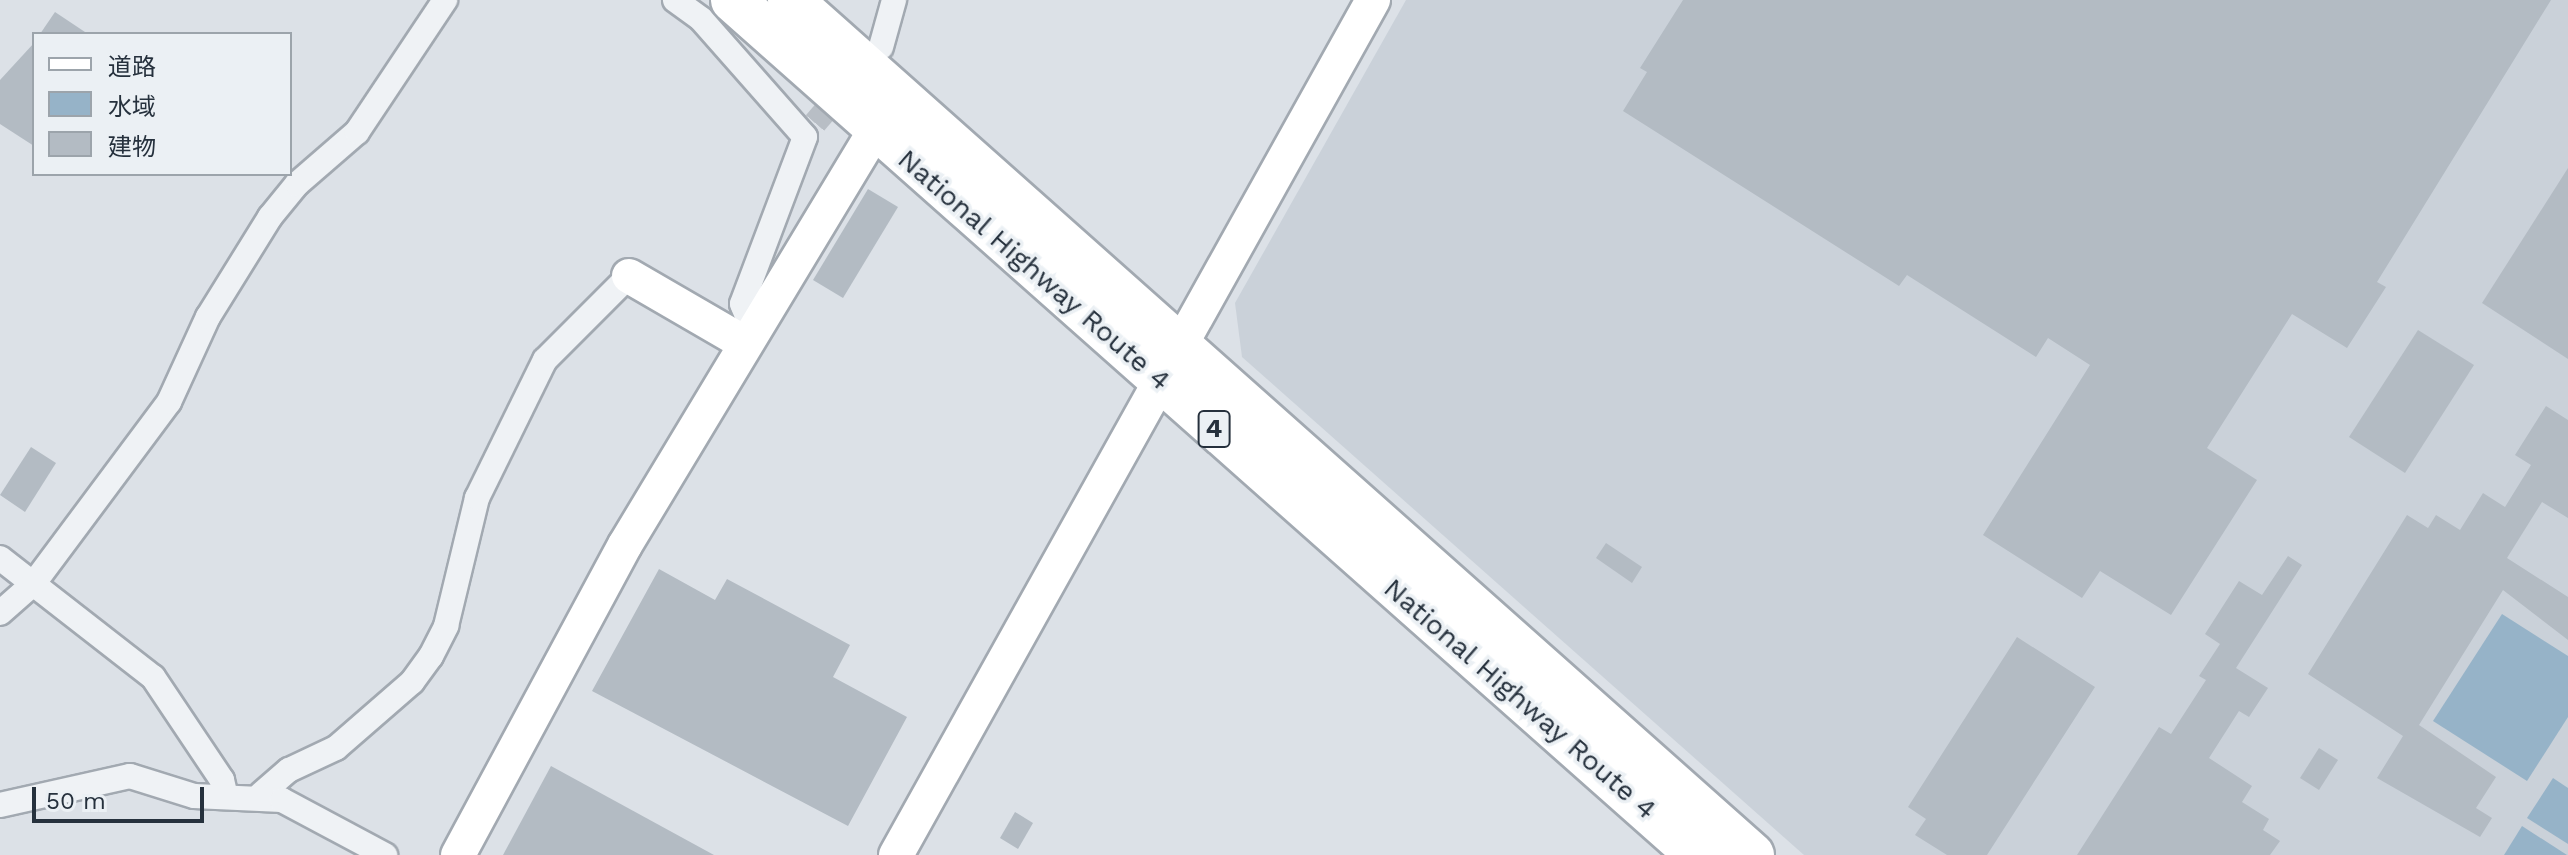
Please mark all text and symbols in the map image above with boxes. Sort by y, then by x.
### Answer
legend [32,32,292,176]
text: 道路 [108,53,156,81]
text: 水域 [108,93,156,121]
text: 建物 [108,133,156,161]
street label: National Highway Route 4 [890,142,1178,398]
road number: 4 [1196,407,1232,451]
street label: National Highway Route 4 [1376,571,1664,827]
scale bar [36,771,208,821]
text: 50 m [46,787,106,815]

